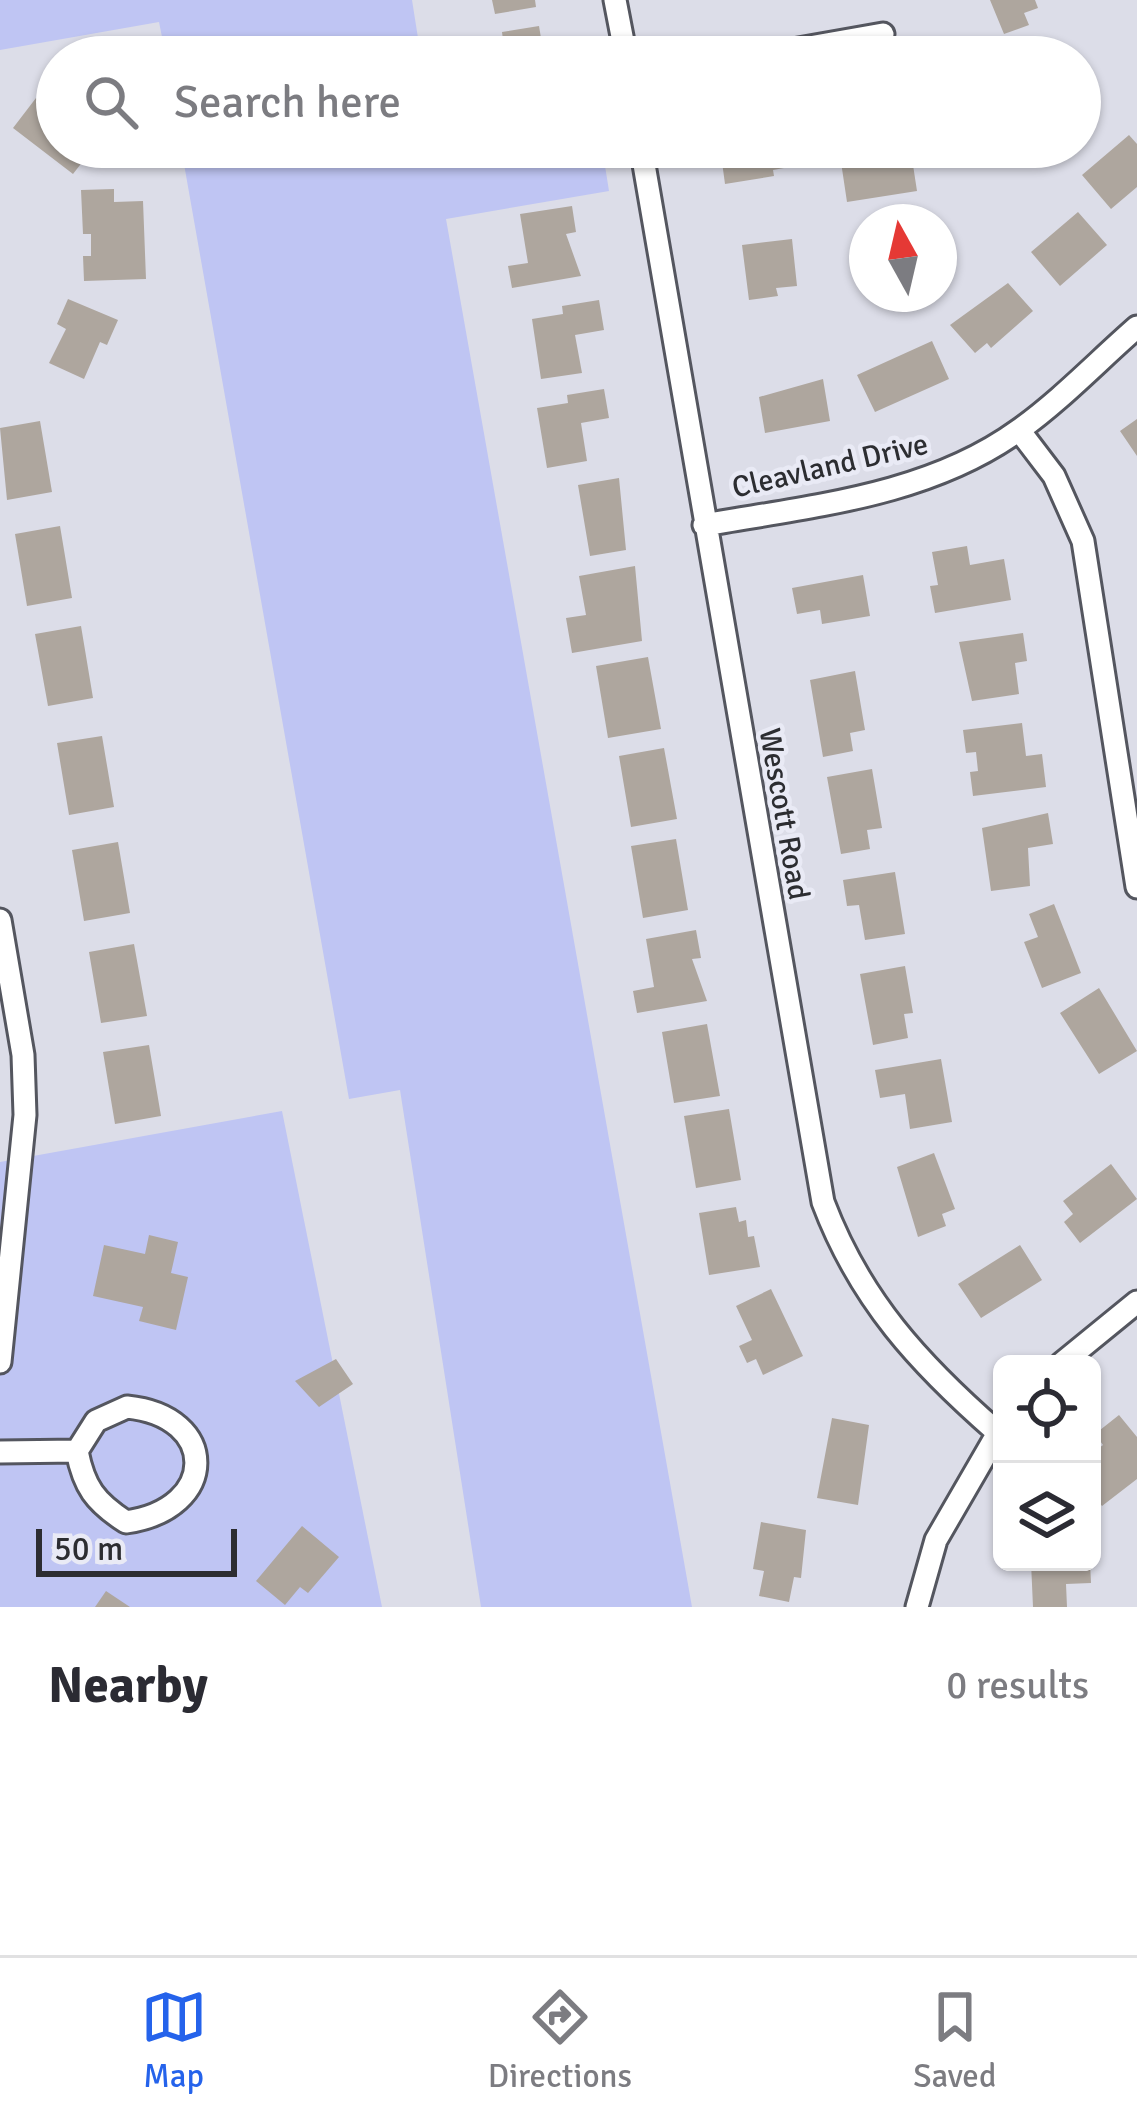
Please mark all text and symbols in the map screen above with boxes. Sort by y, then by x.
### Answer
search box [36,36,1101,168]
icon: search [78,69,144,135]
text: Search here [174,75,401,130]
north arrow [849,204,957,312]
street label: Cleavland Drive [728,425,932,507]
street label: Wescott Road [751,725,817,903]
map controls [993,1355,1101,1571]
button: locate [993,1355,1101,1463]
button: layers [993,1463,1101,1571]
scale bar [36,1523,237,1576]
text: 50 m [54,1529,123,1570]
text: Nearby [48,1654,208,1717]
text: 0 results [946,1661,1089,1709]
tab: Map [141,1984,207,2097]
tab: Directions [488,1984,632,2097]
tab: Saved [913,1984,996,2097]

